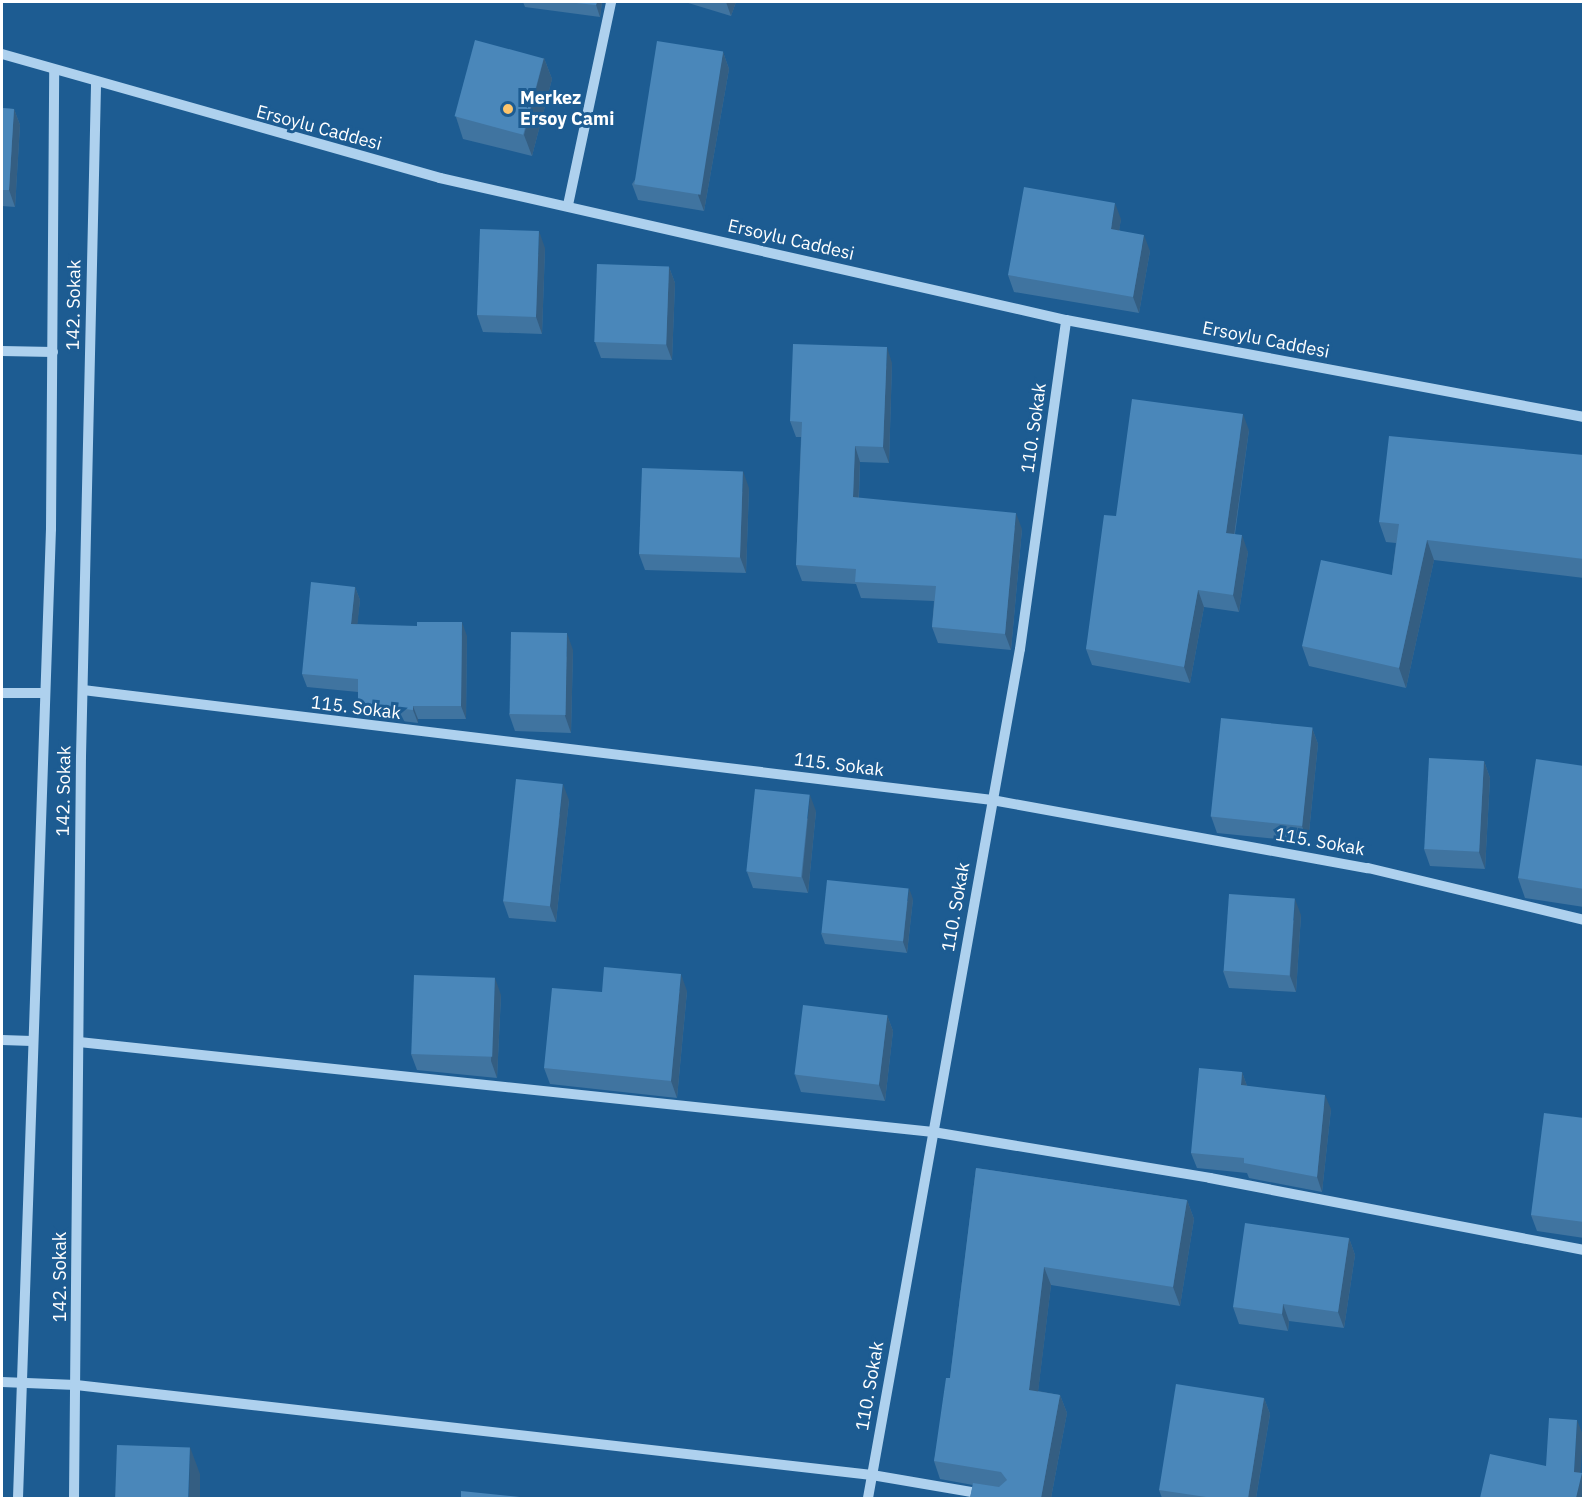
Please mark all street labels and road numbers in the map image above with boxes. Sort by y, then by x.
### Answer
street label: Ersoylu Caddesi [254,101,384,155]
street label: Ersoylu Caddesi [726,215,856,265]
street label: 142. Sokak [62,260,86,350]
street label: Ersoylu Caddesi [1201,317,1331,363]
street label: 110. Sokak [1017,382,1051,474]
street label: 115. Sokak [310,692,402,724]
street label: 142. Sokak [52,746,76,836]
street label: 115. Sokak [793,749,885,781]
street label: 115. Sokak [1274,823,1366,861]
street label: 110. Sokak [937,861,975,953]
street label: 142. Sokak [49,1232,71,1322]
street label: 110. Sokak [851,1340,889,1432]

